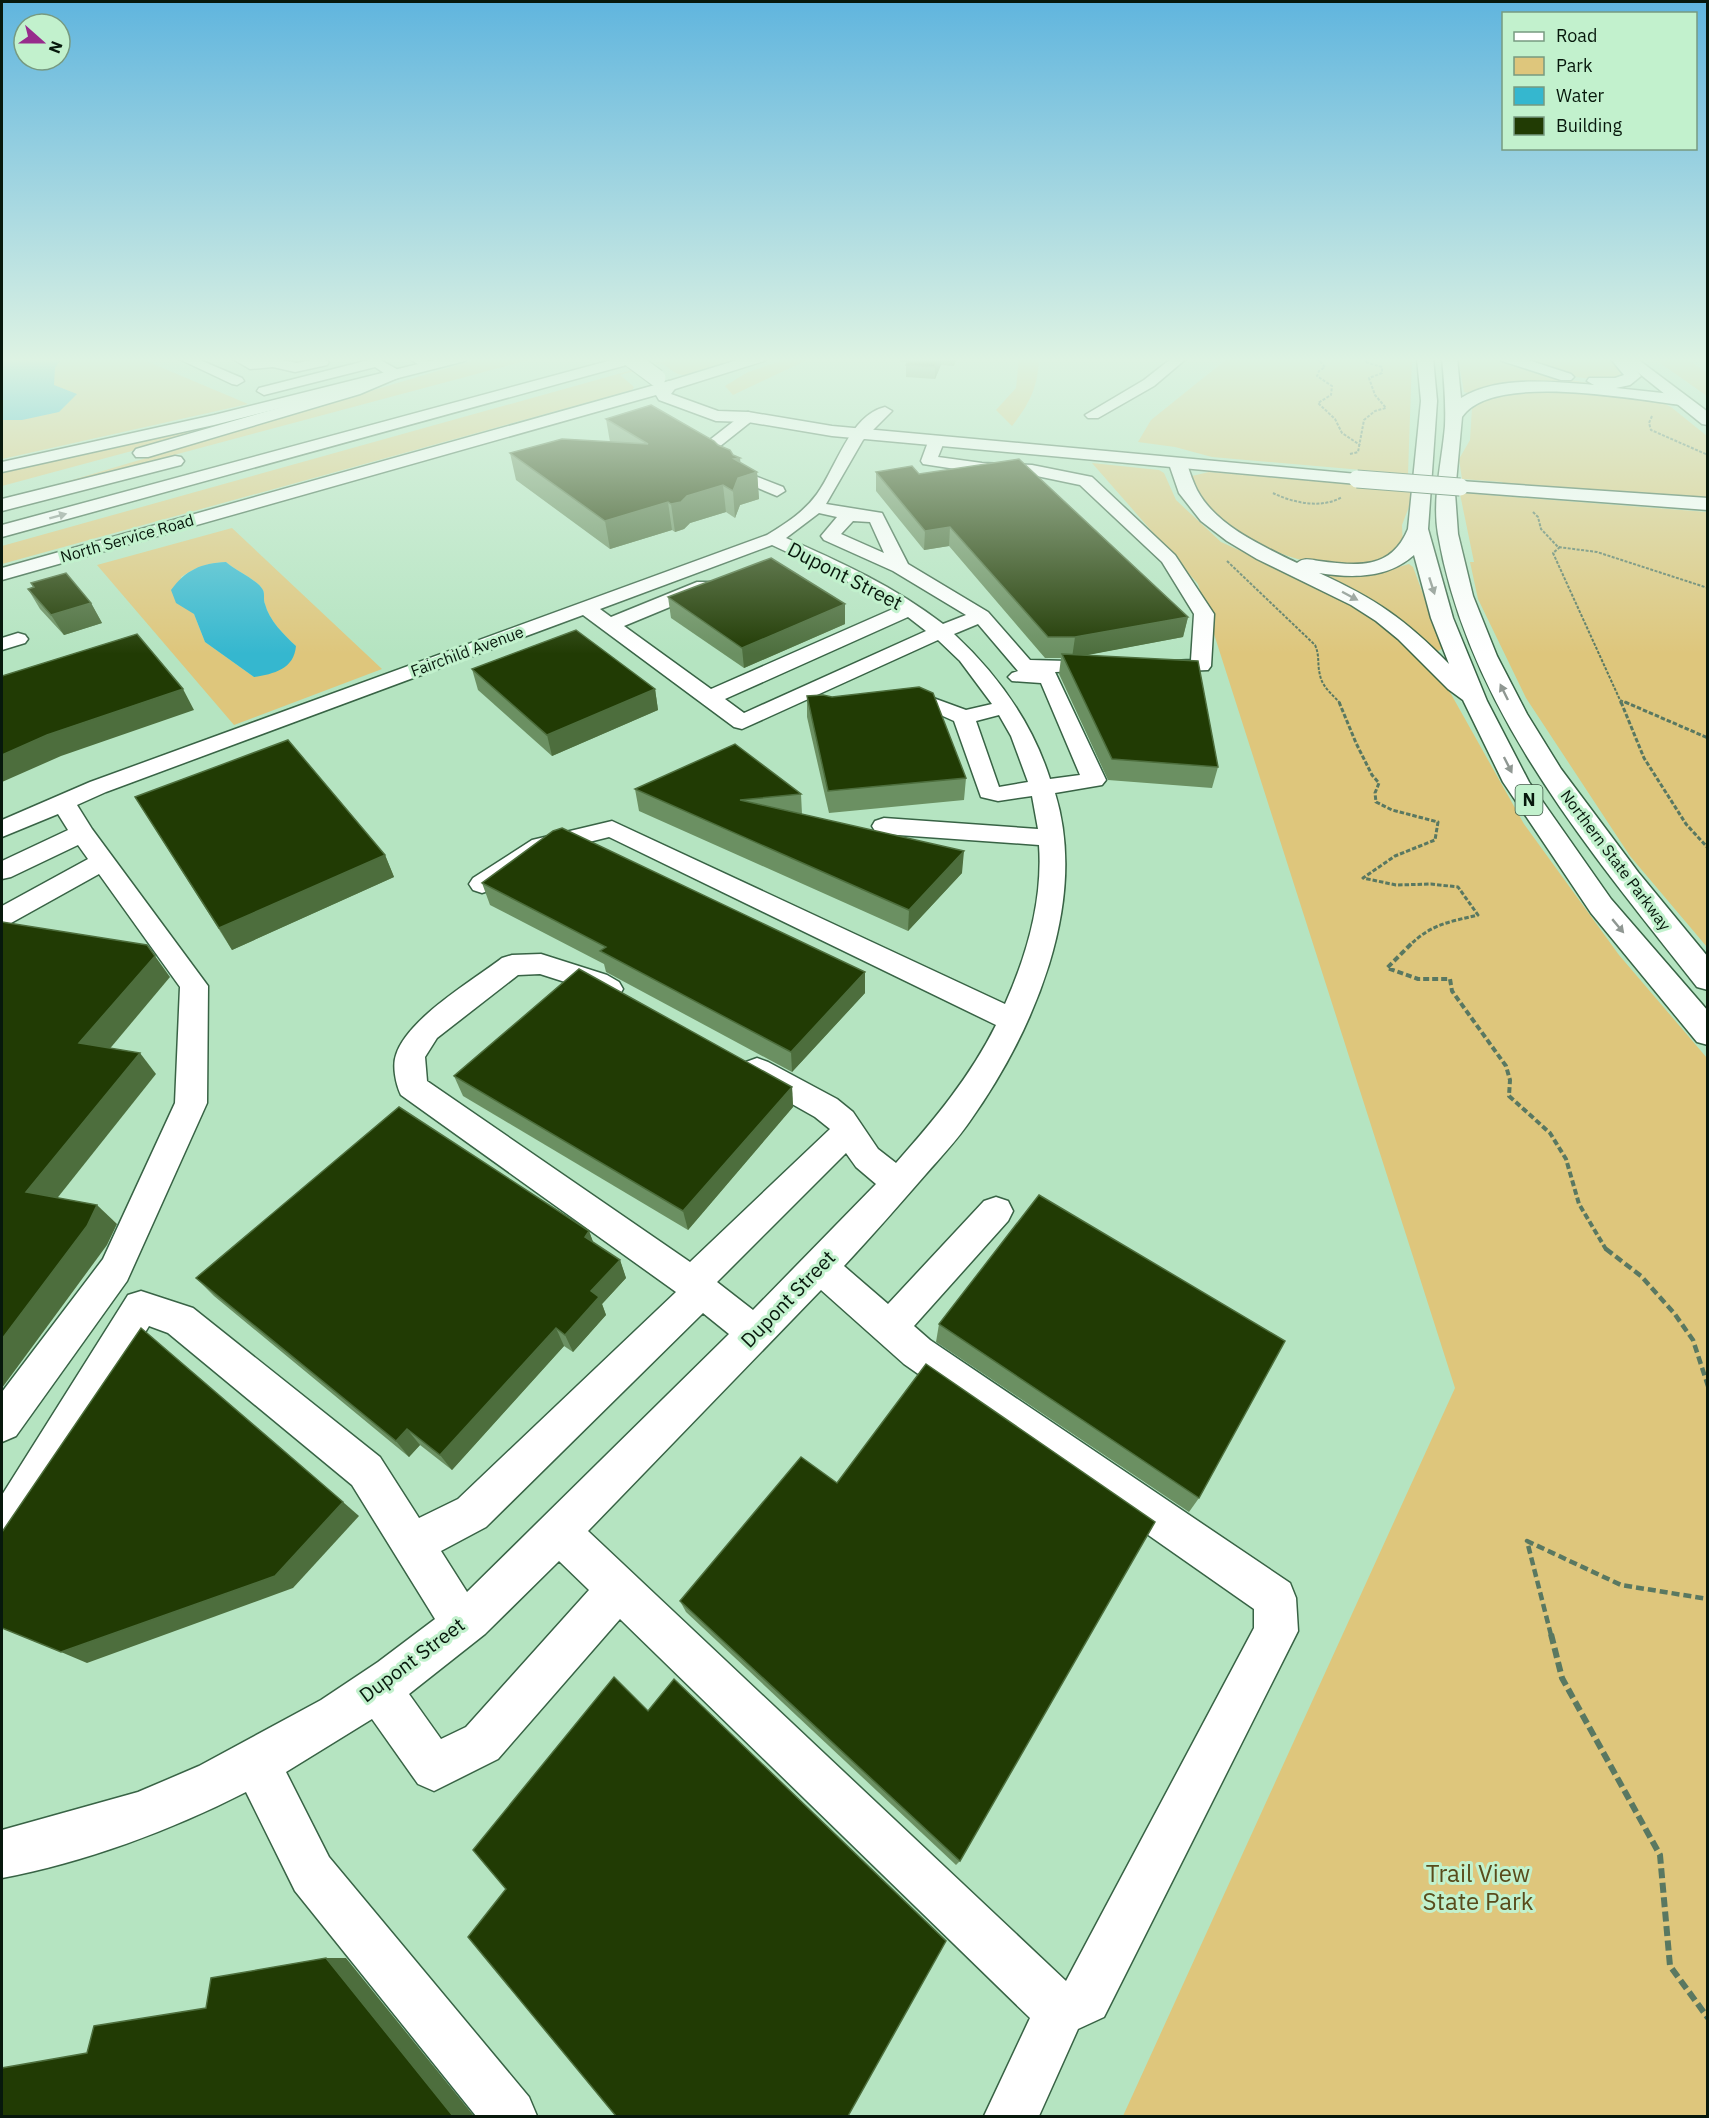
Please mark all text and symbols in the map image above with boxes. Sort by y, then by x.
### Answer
north arrow [12,12,72,72]
legend [1502,12,1697,150]
text: Road [1556,24,1597,47]
text: N [45,38,67,56]
text: Park [1556,54,1593,77]
text: Water [1556,84,1605,107]
text: Building [1556,114,1623,137]
street label: North Service Road [58,509,196,567]
one-way arrow [49,510,67,520]
street label: Dupont Street [783,535,907,616]
one-way arrow [1428,577,1437,595]
one-way arrow [1341,590,1359,600]
street label: Fairchild Avenue [408,621,526,681]
one-way arrow [1500,684,1509,701]
one-way arrow [1503,757,1512,774]
road number: N [1516,785,1543,815]
street label: Northern State Parkway [1557,786,1675,934]
one-way arrow [1611,918,1624,934]
street label: Dupont Street [734,1244,841,1353]
street label: Dupont Street [353,1611,470,1708]
park label: Trail View State Park [1423,1857,1534,1917]

